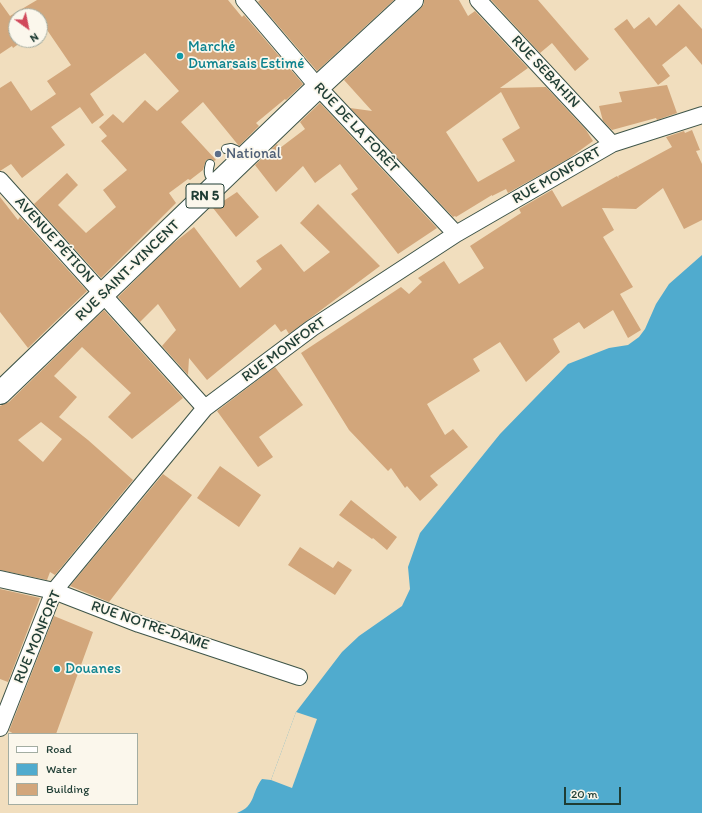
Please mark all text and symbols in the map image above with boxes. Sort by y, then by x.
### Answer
north arrow [8,8,48,48]
text: N [28,30,41,45]
street label: RUE SEBAHIN [507,32,583,112]
place label: Marché Dumarsais Estimé [188,38,304,73]
marker: Marché Dumarsais Estimé [175,51,185,61]
street label: RUE DE LA FORÊT [309,79,403,177]
street label: RUE MONFORT [509,143,605,209]
place label: National [226,145,281,163]
marker: National [213,149,223,159]
road number: RN 5 [186,184,224,208]
street label: AVENUE PÉTION [11,193,97,287]
street label: RUE SAINT-VINCENT [72,216,184,326]
street label: RUE MONFORT [238,313,330,387]
street label: RUE MONFORT [10,588,66,686]
street label: RUE NOTRE-DAME [89,597,211,655]
place label: Douanes [65,660,121,678]
marker: Douanes [52,664,62,674]
legend [8,733,138,805]
text: Road [46,742,72,756]
text: Water [46,762,77,776]
scale bar [566,779,623,805]
text: Building [46,782,89,796]
text: 20 m [571,787,598,801]

